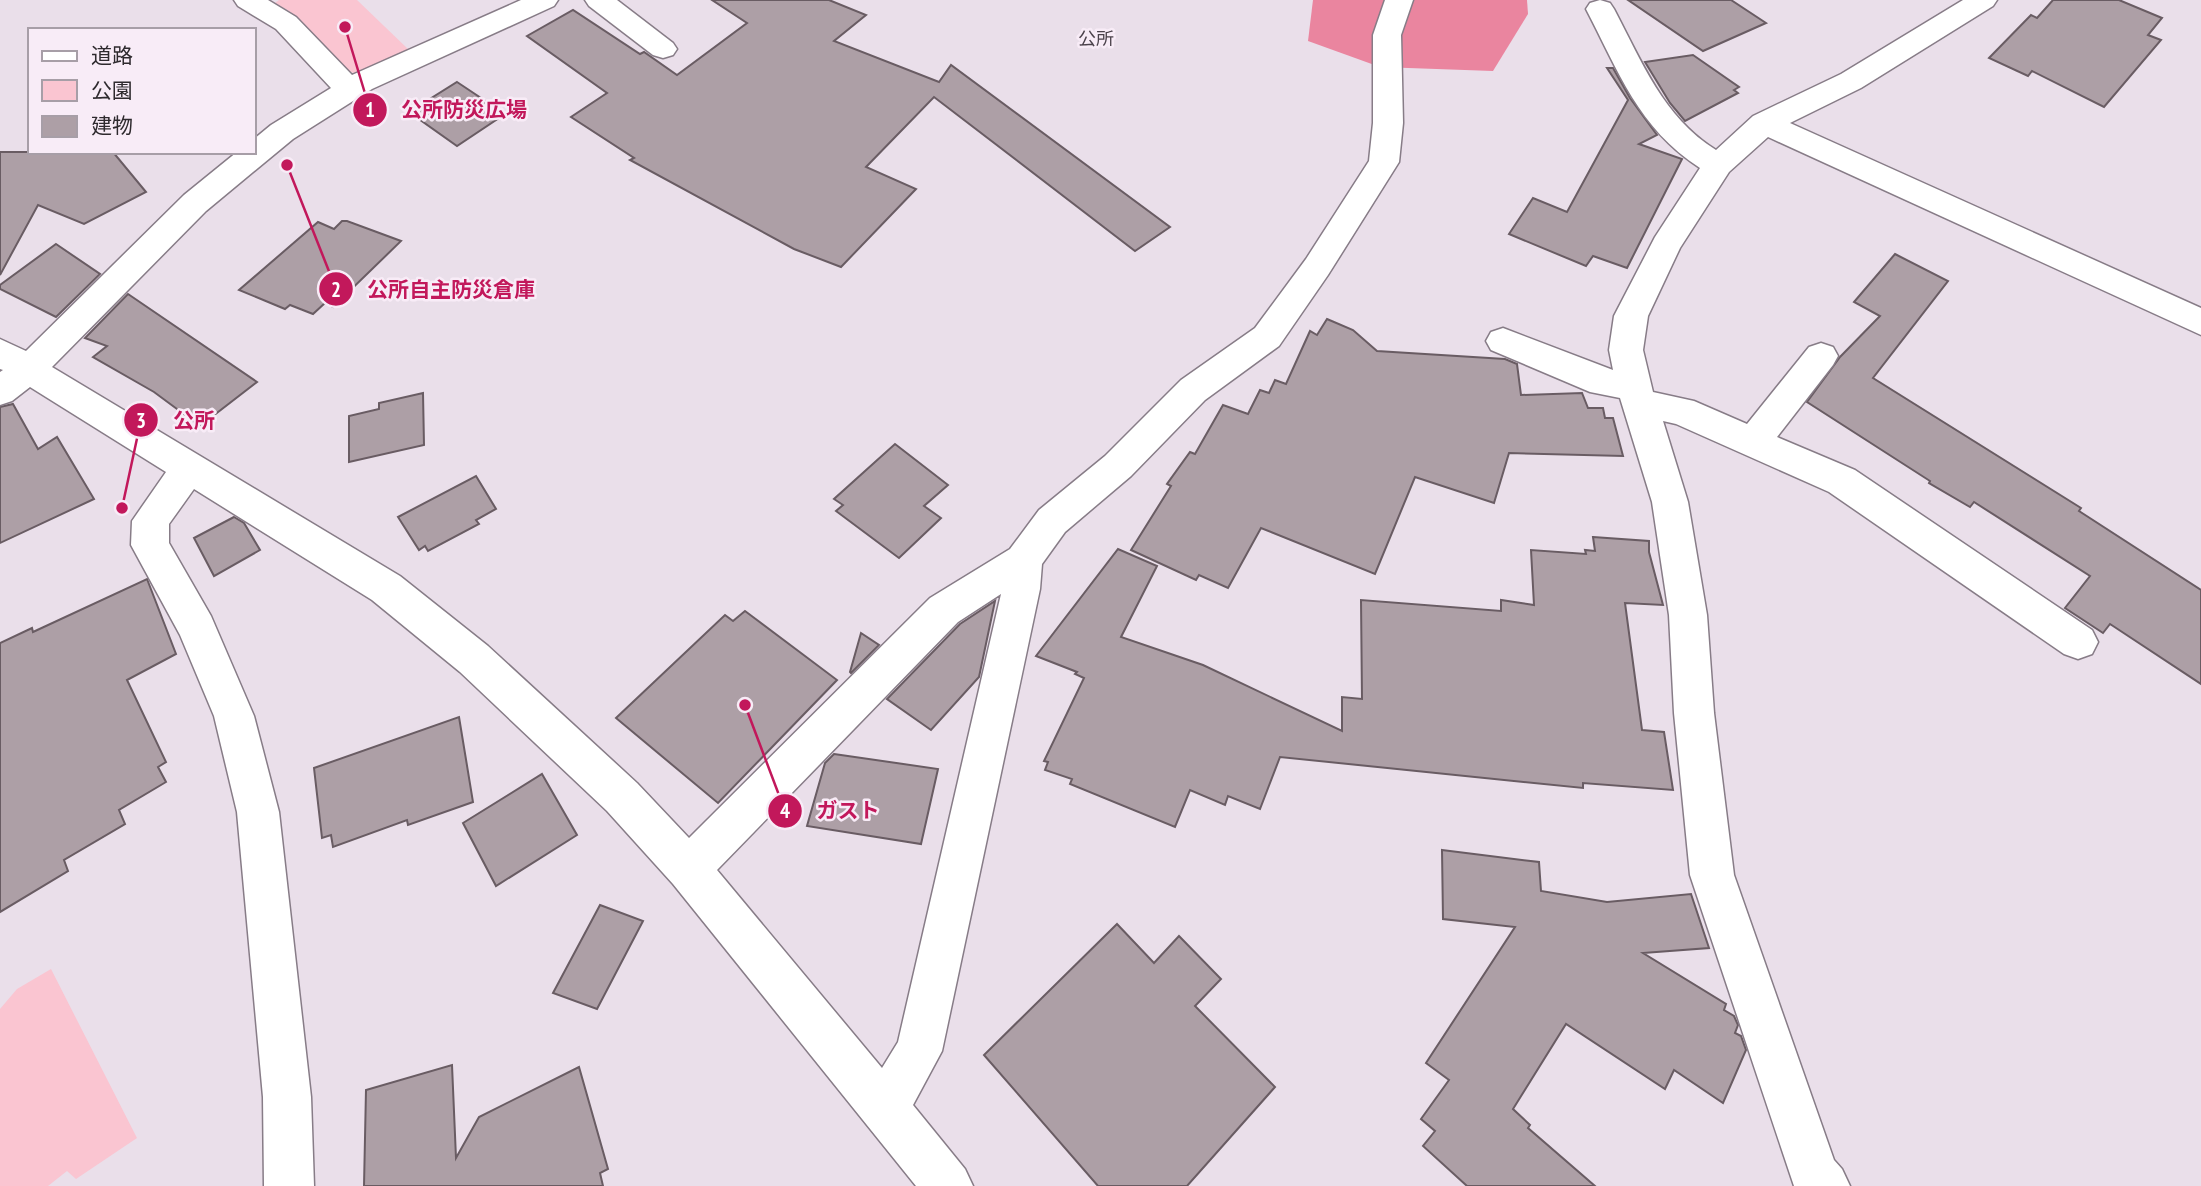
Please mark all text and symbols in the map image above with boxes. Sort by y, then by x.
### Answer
district label: 公所 [1078,27,1114,50]
legend [28,28,256,154]
text: 道路 [91,42,133,69]
text: 公園 [91,77,133,104]
callout: 公所防災広場 [352,89,541,131]
text: 1 [365,96,375,123]
text: 公所防災広場 [401,96,527,123]
text: 建物 [91,112,133,139]
callout: 公所自主防災倉庫 [318,268,549,310]
text: 2 [331,276,341,303]
text: 公所自主防災倉庫 [367,276,535,303]
callout: 公所 [124,399,229,441]
text: 3 [136,407,146,434]
text: 公所 [173,407,215,434]
callout: ガスト [768,790,894,832]
text: 4 [780,797,790,824]
text: ガスト [817,797,880,824]

